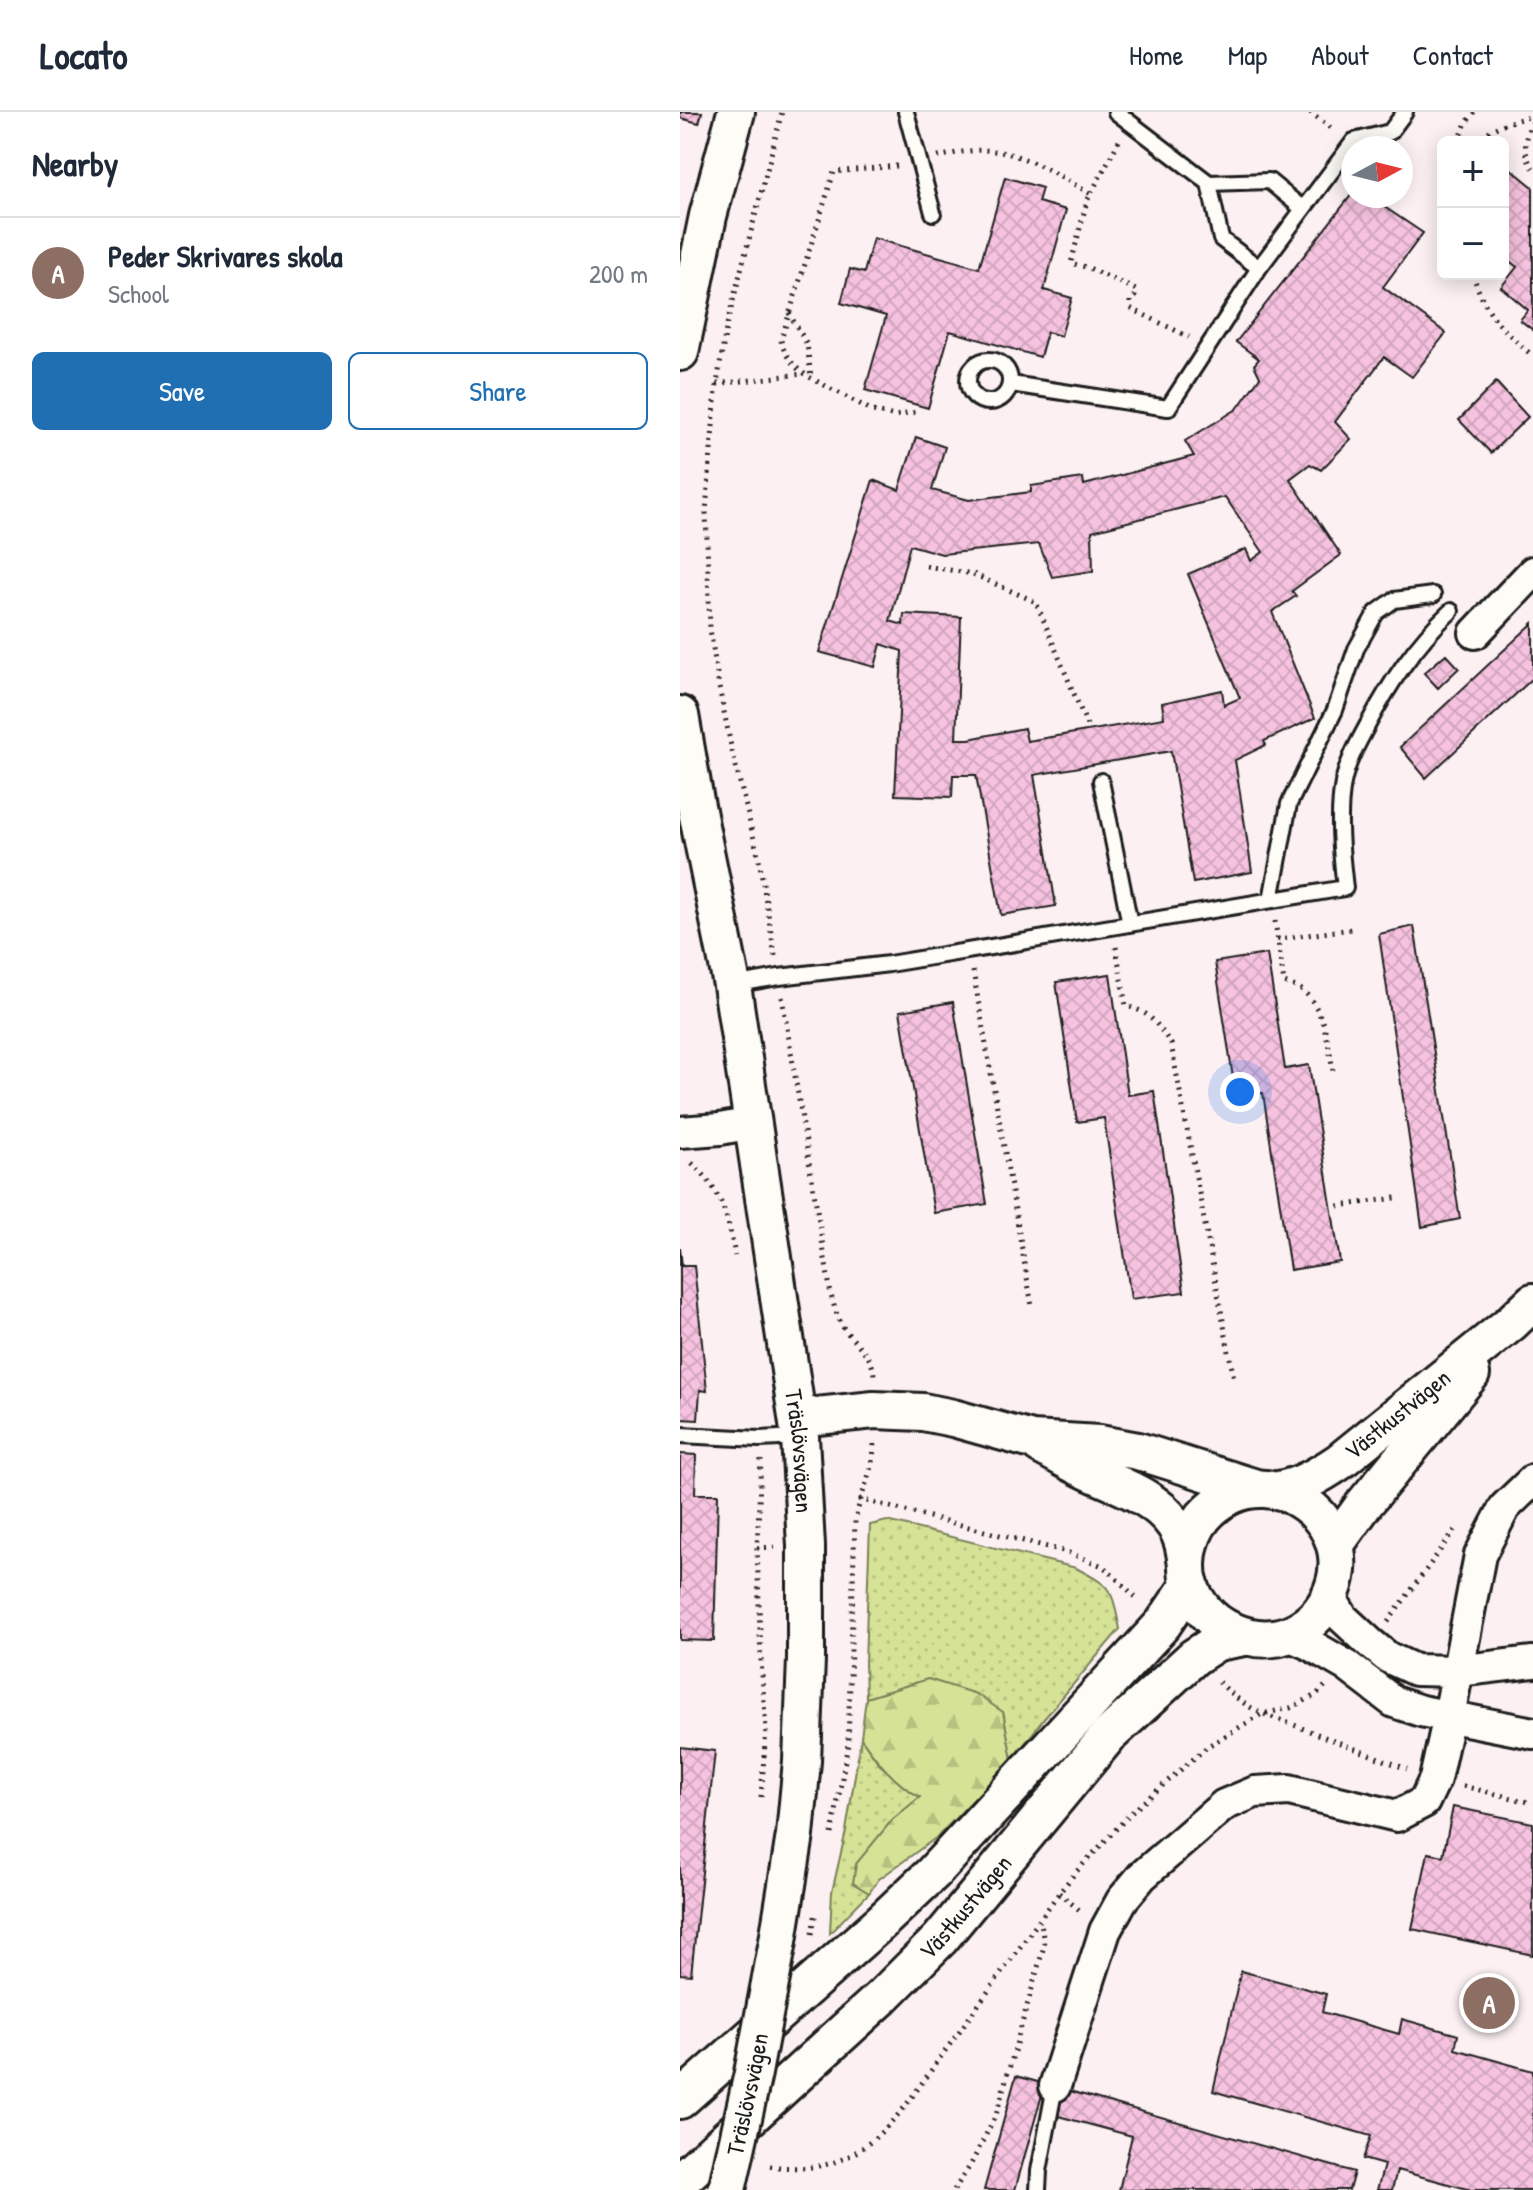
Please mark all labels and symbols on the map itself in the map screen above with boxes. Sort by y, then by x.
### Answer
north arrow [1341,136,1413,208]
your location [1220,1072,1260,1112]
street label: Västkustvägen [1337,1361,1457,1466]
street label: Träslövsvägen [778,1387,821,1514]
street label: Västkustvägen [912,1848,1018,1966]
pin: A [1463,1973,1515,2033]
street label: Träslövsvägen [718,2030,775,2158]

